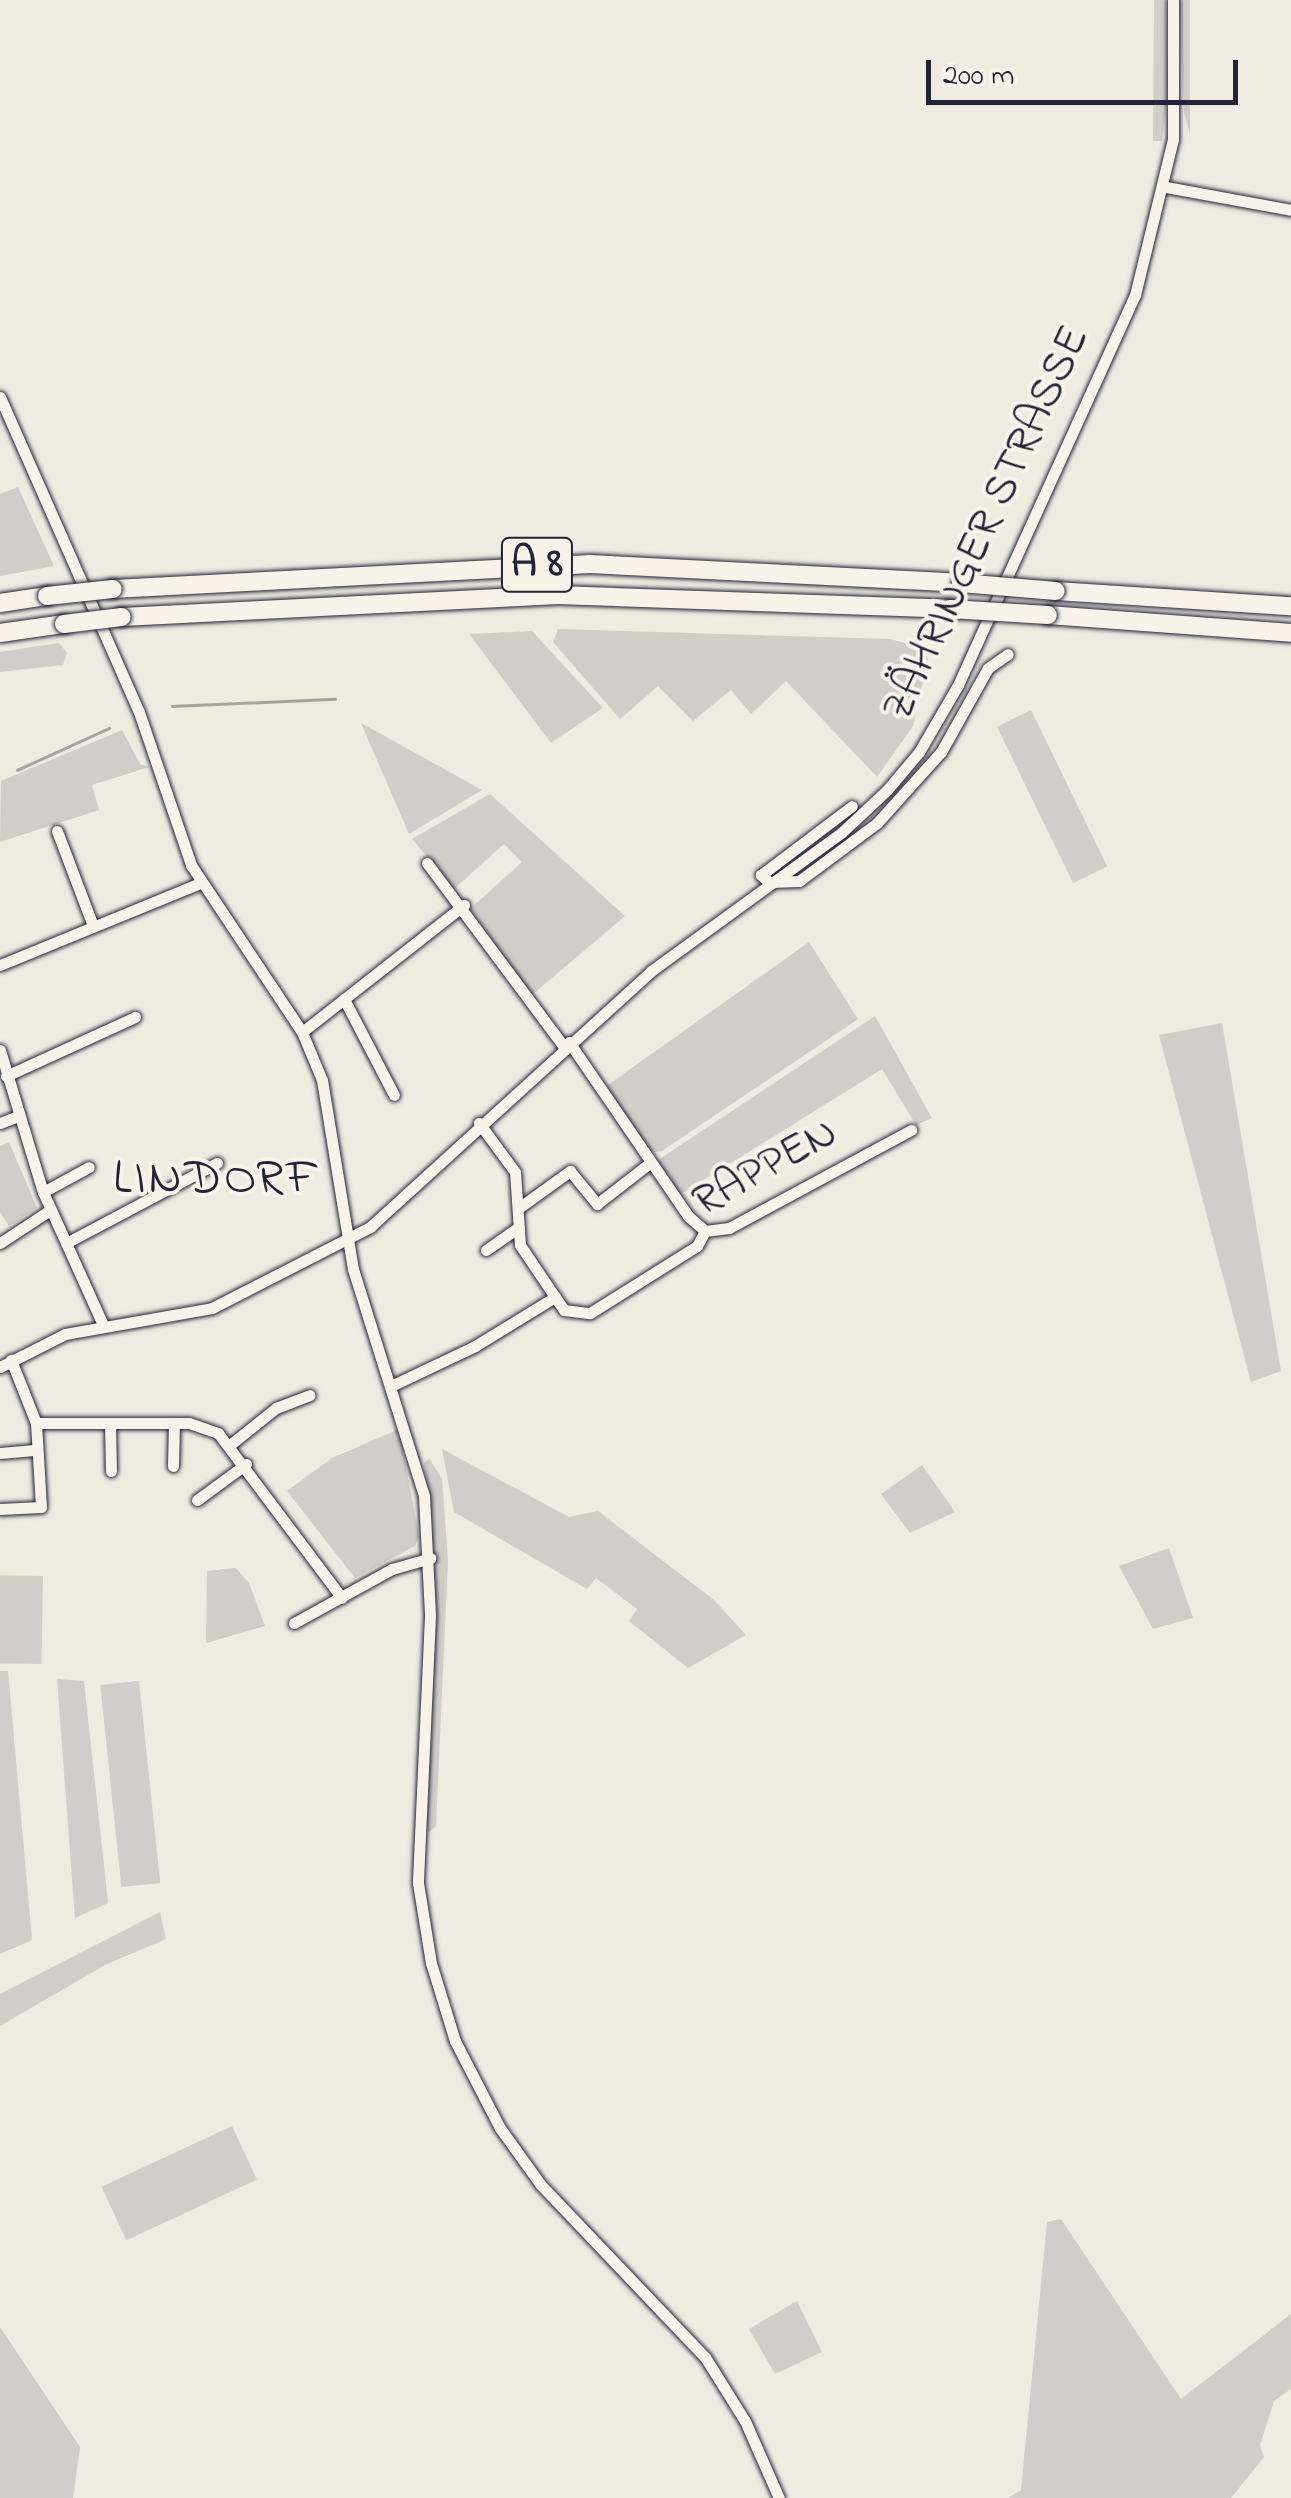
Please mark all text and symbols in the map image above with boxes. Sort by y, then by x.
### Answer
scale bar [931,40,1244,102]
text: 200 m [943,55,1015,99]
street label: ZÄHRINGER STRASSE [873,318,1103,730]
road number: A 8 [500,528,574,602]
street label: RAPPEN [684,1107,848,1231]
district label: LINDORF [113,1150,321,1210]

